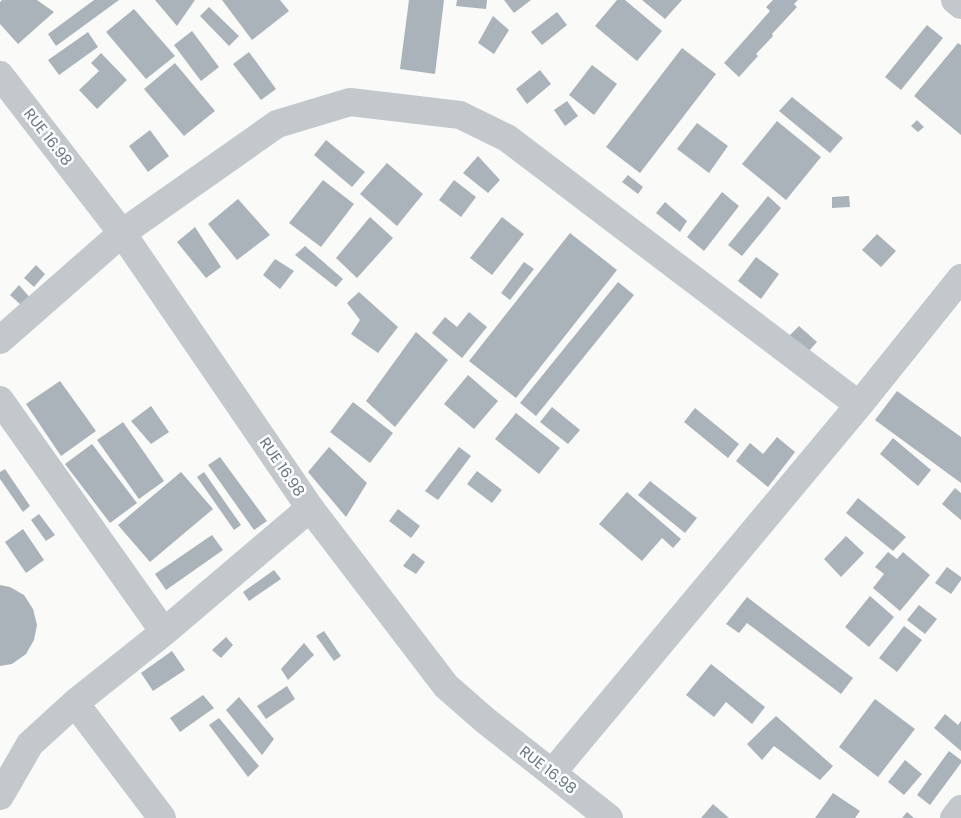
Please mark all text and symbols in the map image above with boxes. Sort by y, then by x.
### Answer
street label: RUE 16.98 [19,104,77,170]
street label: RUE 16.98 [255,433,310,501]
street label: RUE 16.98 [515,741,581,799]

